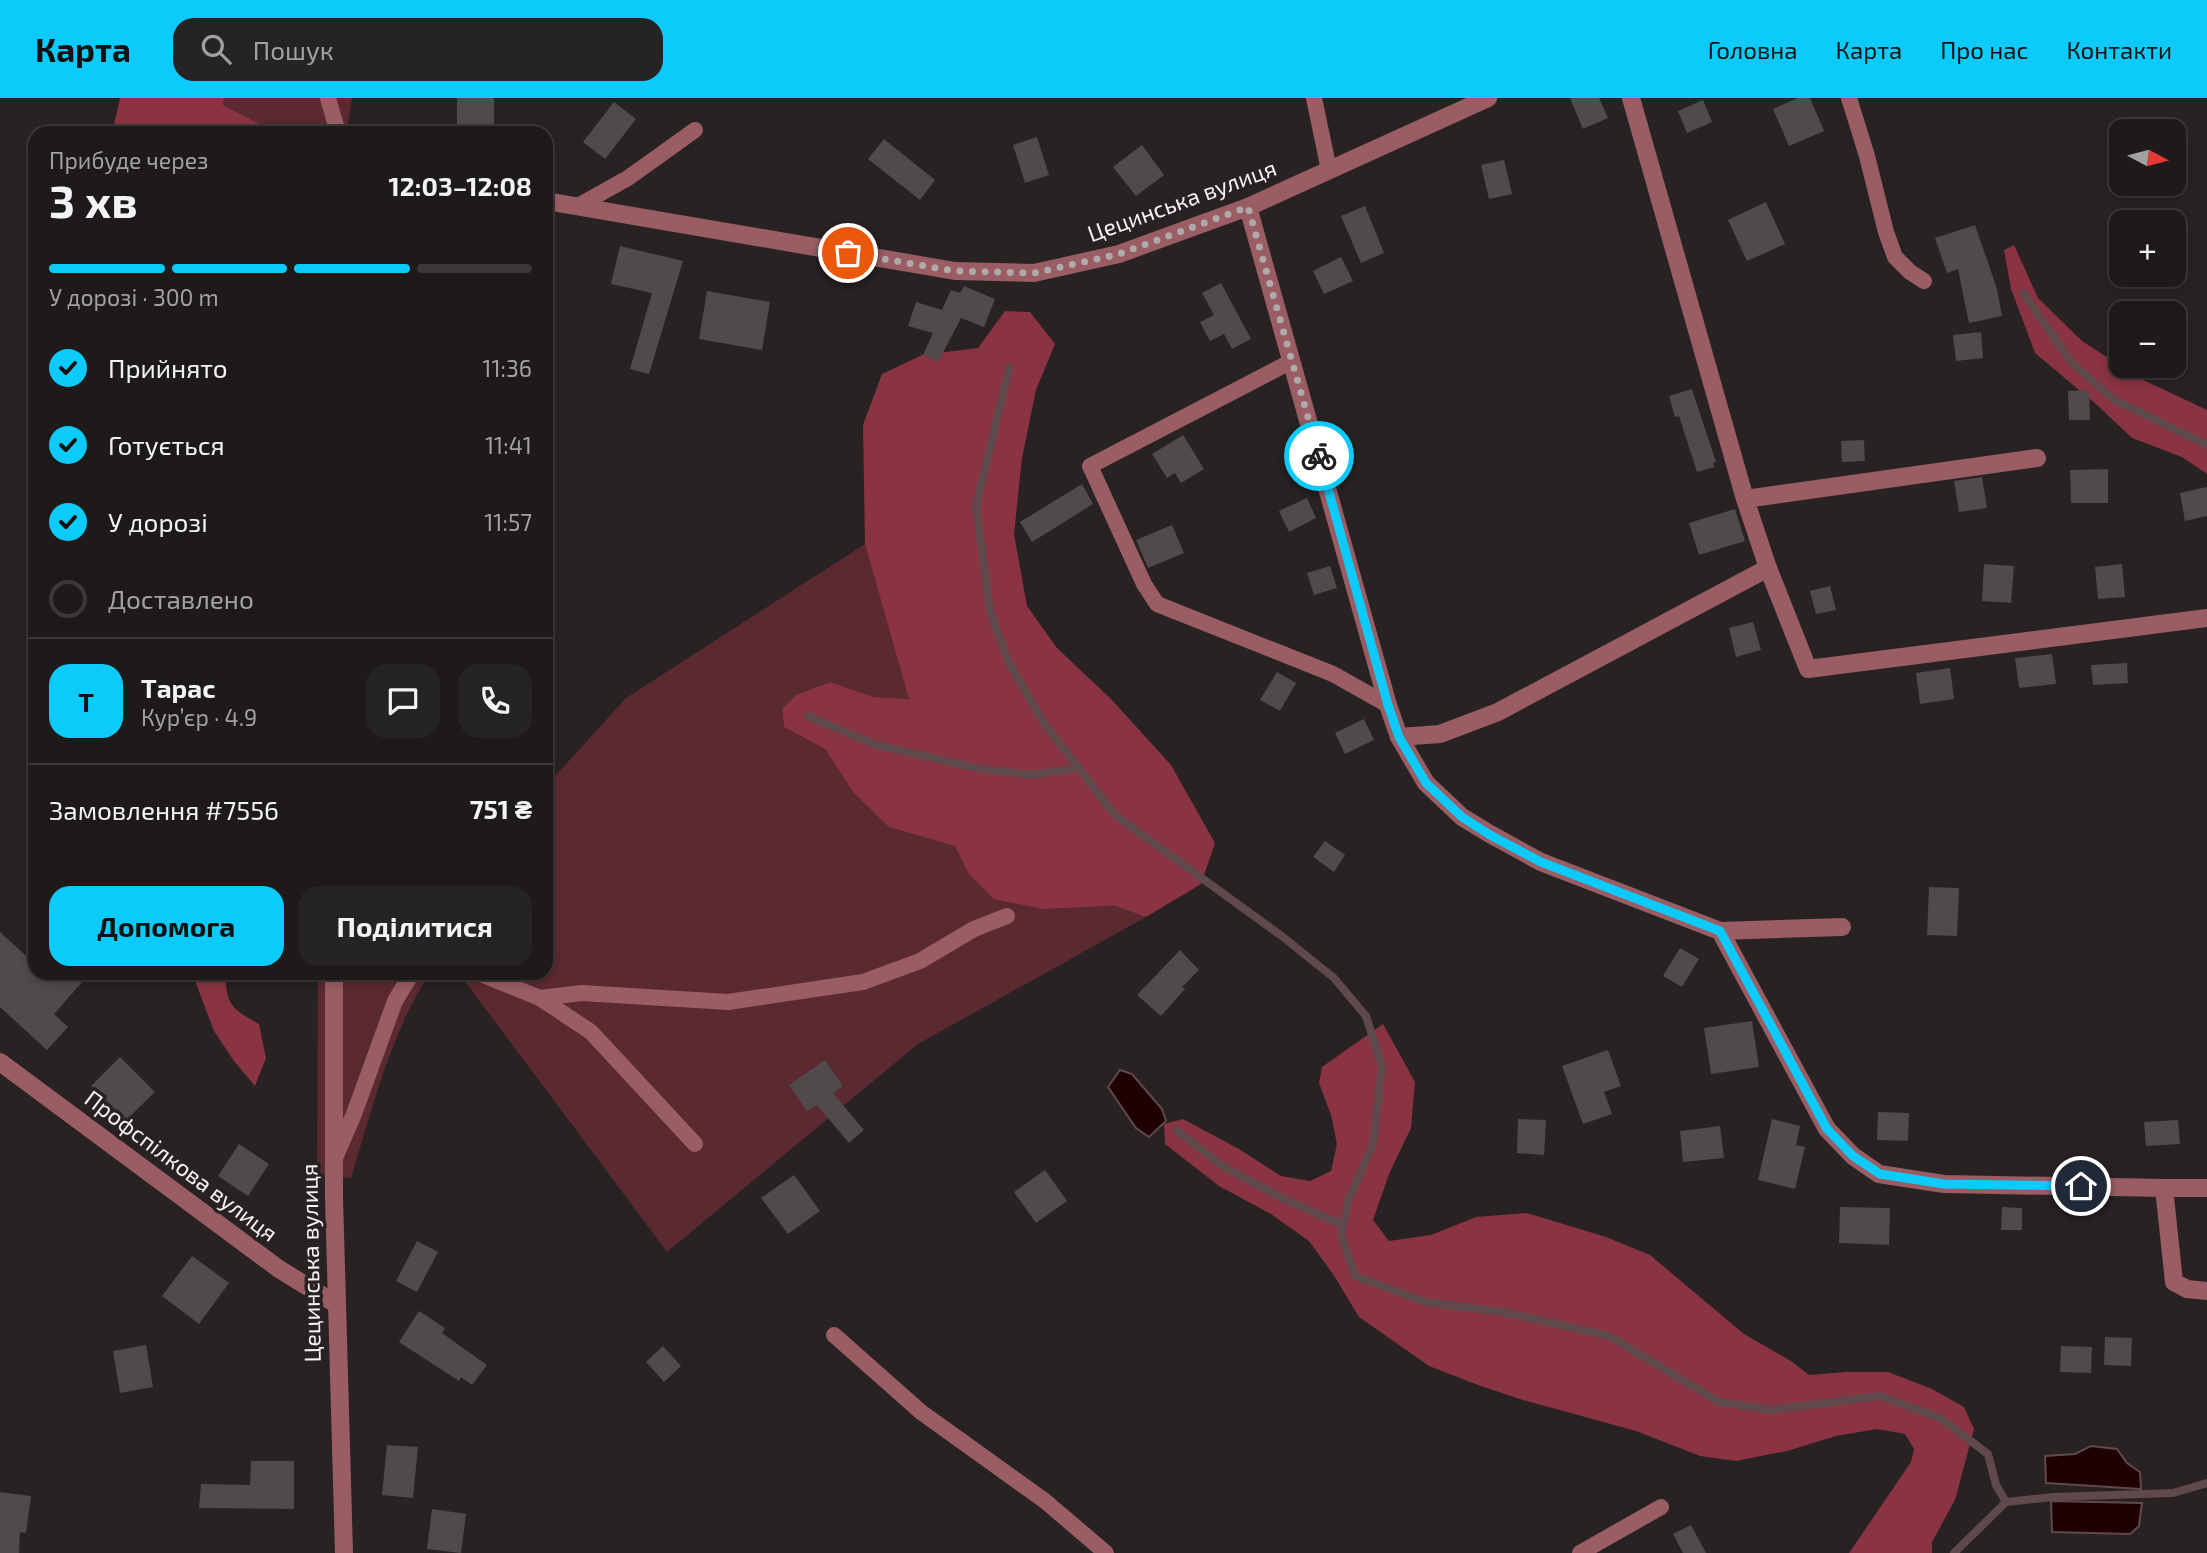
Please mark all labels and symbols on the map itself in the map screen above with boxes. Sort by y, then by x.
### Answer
north arrow [2109,119,2186,196]
street label: Цецинська вулиця [1083,153,1280,248]
pin [818,223,878,283]
courier [1284,421,1354,491]
street label: Профспілкова вулиця [79,1084,284,1248]
pin [2051,1156,2111,1216]
street label: Цецинська вулиця [294,1163,327,1363]

